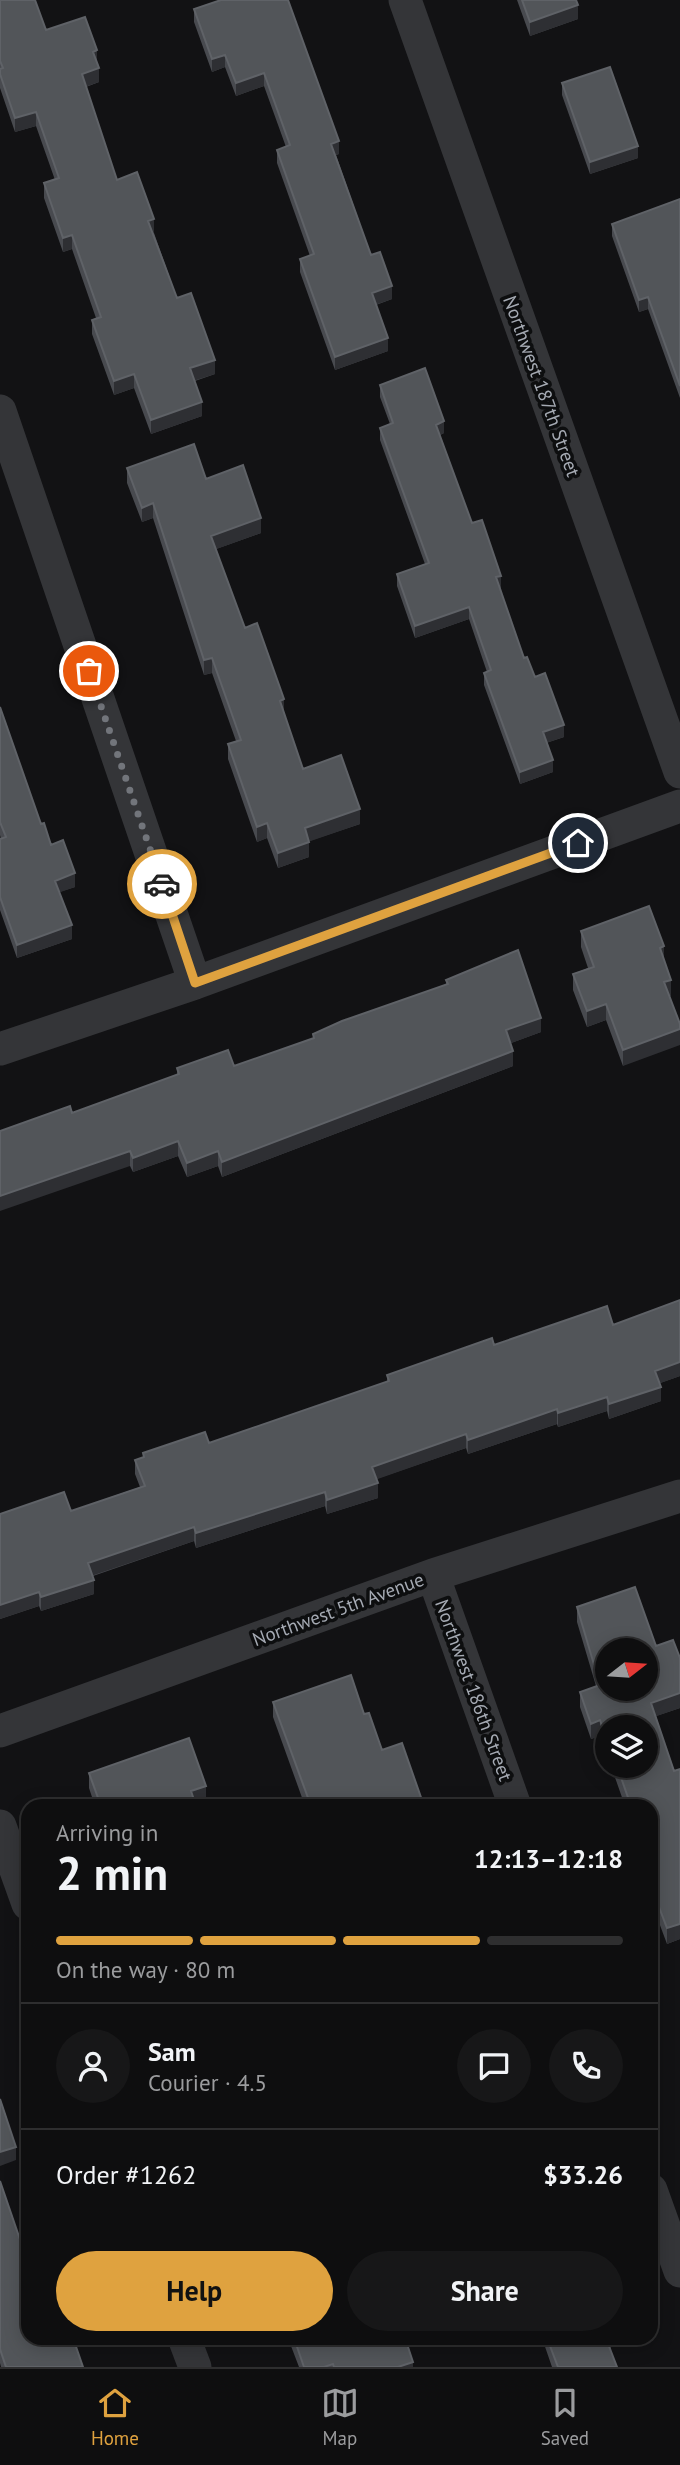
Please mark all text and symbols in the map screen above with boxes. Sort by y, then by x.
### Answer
street label: Northwest 187th Street [498,292,586,480]
pin [59,641,119,701]
icon: bag [70,652,108,690]
pin [548,813,608,873]
icon: home [559,824,597,862]
courier [127,849,197,919]
icon: car [143,865,181,903]
street label: Northwest 5th Avenue [249,1567,427,1651]
street label: Northwest 186th Street [430,1596,518,1784]
north arrow [595,1638,658,1701]
map controls [595,1638,658,1778]
button: layers [595,1715,658,1778]
text: Arriving in [56,1818,158,1847]
text: 12:13–12:18 [474,1842,623,1875]
text: 2 min [56,1843,168,1903]
text: On the way · 80 m [56,1955,235,1984]
button: person [56,2029,130,2103]
button: chat [457,2029,531,2103]
button: phone [549,2029,623,2103]
text: Sam [148,2035,196,2068]
text: Courier · 4.5 [148,2068,267,2097]
text: Order #1262 [56,2158,196,2191]
text: $33.26 [543,2158,623,2191]
button: Help [56,2251,333,2331]
button: Share [347,2251,623,2331]
tab: Home [91,2384,139,2450]
tab: Map [321,2384,359,2450]
tab: Saved [541,2384,589,2450]

